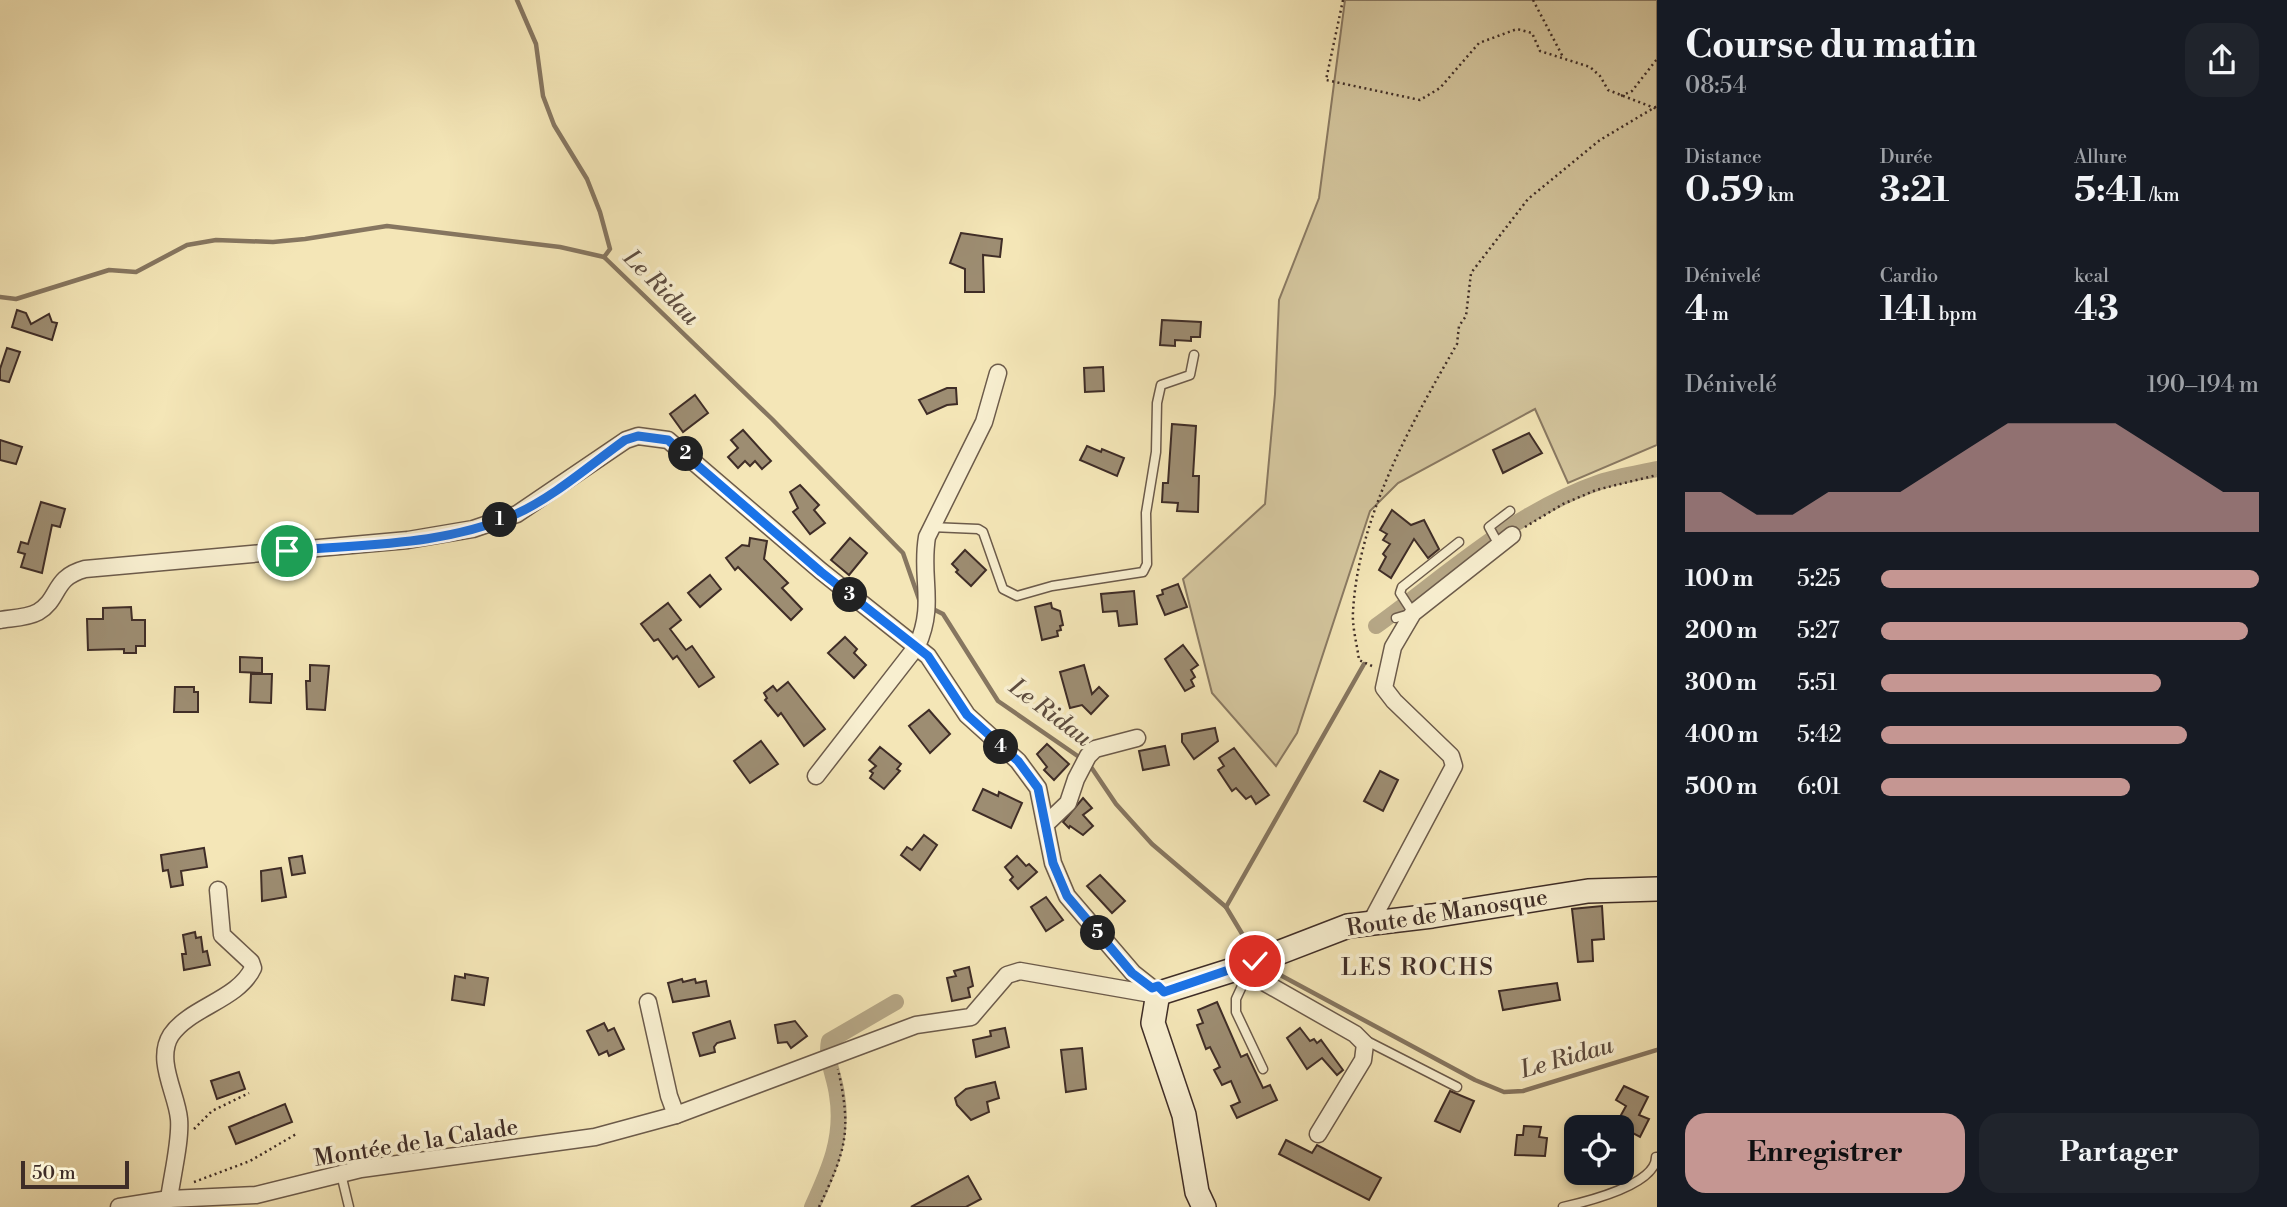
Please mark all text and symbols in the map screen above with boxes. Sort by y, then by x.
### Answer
text: Course du matin [1685,22,1977,69]
button: share [2185,23,2259,97]
text: 08:54 [1685,72,1746,100]
text: Distance [1685,145,1762,169]
text: Durée [1880,145,1933,169]
text: Allure [2074,145,2127,169]
text: 0.59 [1685,169,1764,212]
text: 3:21 [1880,169,1949,212]
text: 5:41 [2074,169,2145,212]
text: km [1764,183,1794,207]
text: /km [2145,183,2180,207]
water label: Le Ridau [616,243,706,333]
text: Dénivelé [1685,264,1761,288]
text: Cardio [1880,264,1938,288]
text: kcal [2074,264,2109,288]
text: 4 [1685,288,1708,331]
text: 141 [1880,288,1935,331]
text: 43 [2074,288,2119,331]
text: m [1708,302,1729,326]
text: bpm [1935,302,1977,326]
text: Dénivelé [1685,371,1777,399]
text: 190–194 m [2147,371,2259,399]
pin: 2 [668,436,704,472]
text: 2 [680,441,691,465]
pin: 1 [482,503,518,538]
text: 1 [495,507,504,531]
pin [257,521,317,581]
icon: arrive [268,532,306,570]
text: 100 m [1685,565,1753,593]
text: 5:25 [1797,565,1841,593]
pin: 3 [832,578,868,612]
text: 3 [844,582,855,606]
text: 200 m [1685,617,1757,645]
text: 5:27 [1797,617,1839,645]
text: 300 m [1685,669,1757,697]
text: 5:51 [1797,669,1837,697]
water label: Le Ridau [1002,672,1097,754]
text: 400 m [1685,721,1758,749]
text: 5:42 [1797,721,1842,749]
pin: 4 [984,730,1018,764]
text: 4 [994,734,1007,758]
text: 500 m [1685,773,1757,801]
text: 6:01 [1797,773,1841,801]
street label: Route de Manosque [1345,883,1549,943]
pin: 5 [1080,916,1116,950]
text: 5 [1092,920,1103,944]
pin [1225,931,1285,991]
icon: check [1236,942,1274,980]
district label: LES ROCHS [1341,953,1495,983]
water label: Le Ridau [1516,1030,1617,1086]
street label: Montée de la Calade [312,1113,520,1173]
button: Enregistrer [1685,1113,1965,1193]
button: Partager [1979,1113,2259,1193]
map controls [1564,1115,1634,1185]
button: locate [1564,1115,1634,1185]
scale bar [21,1158,130,1190]
text: 50 m [32,1161,76,1185]

